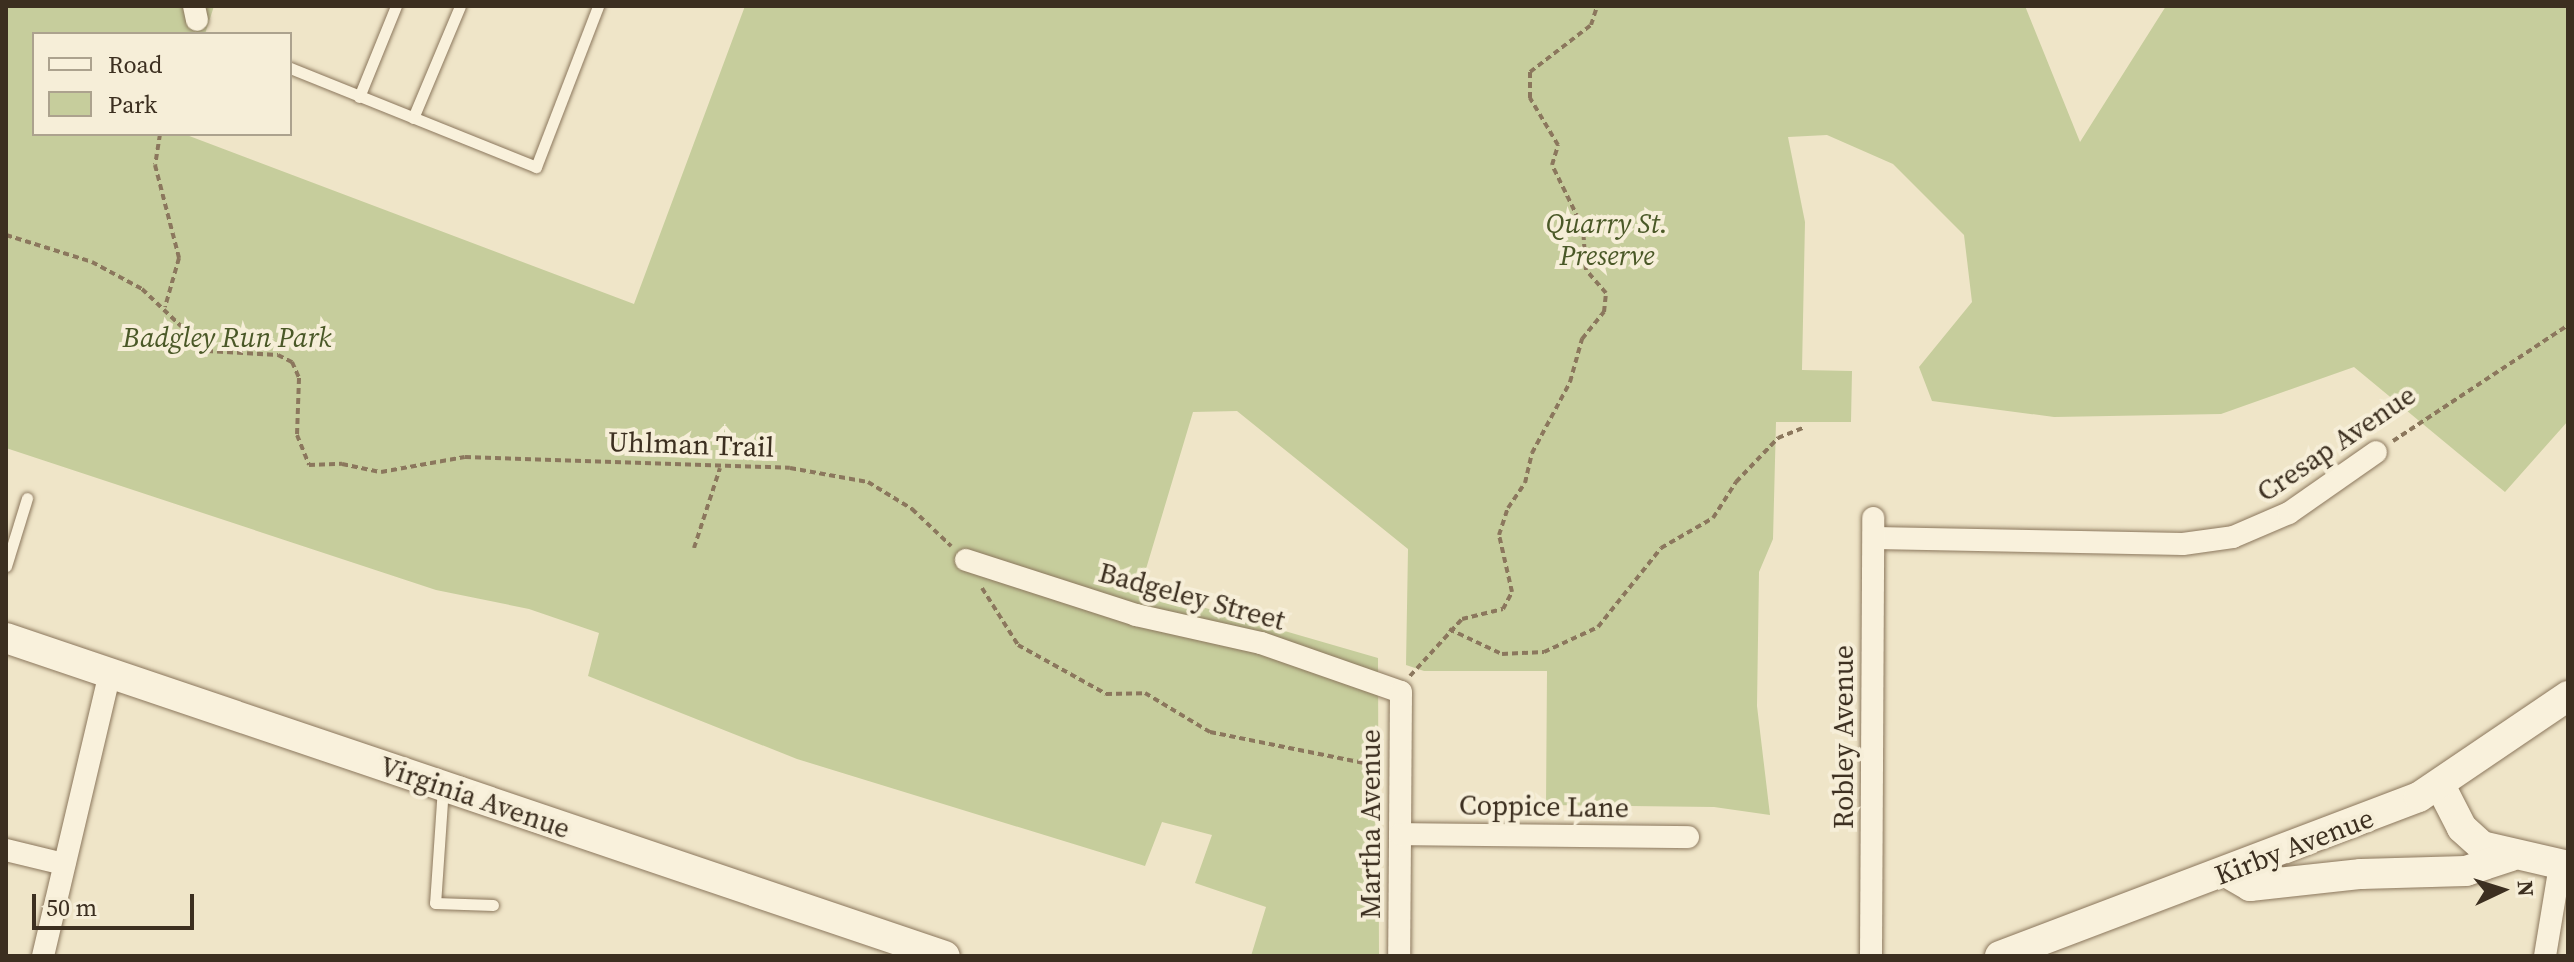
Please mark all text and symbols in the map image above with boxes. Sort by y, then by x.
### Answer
legend [32,32,292,136]
text: Road [108,48,162,81]
text: Park [108,88,157,121]
park label: Quarry St. Preserve [1546,206,1668,272]
park label: Badgley Run Park [123,320,331,354]
street label: Cresap Avenue [2250,378,2422,508]
street label: Uhlman Trail [607,424,775,464]
street label: Badgeley Street [1095,555,1289,637]
street label: Robley Avenue [1826,645,1860,829]
street label: Martha Avenue [1353,729,1387,919]
street label: Virginia Avenue [376,749,574,845]
street label: Coppice Lane [1459,788,1629,824]
street label: Kirby Avenue [2210,800,2378,892]
north arrow [2462,850,2542,930]
scale bar [36,878,198,928]
text: N [2510,879,2541,897]
text: 50 m [46,891,97,924]

